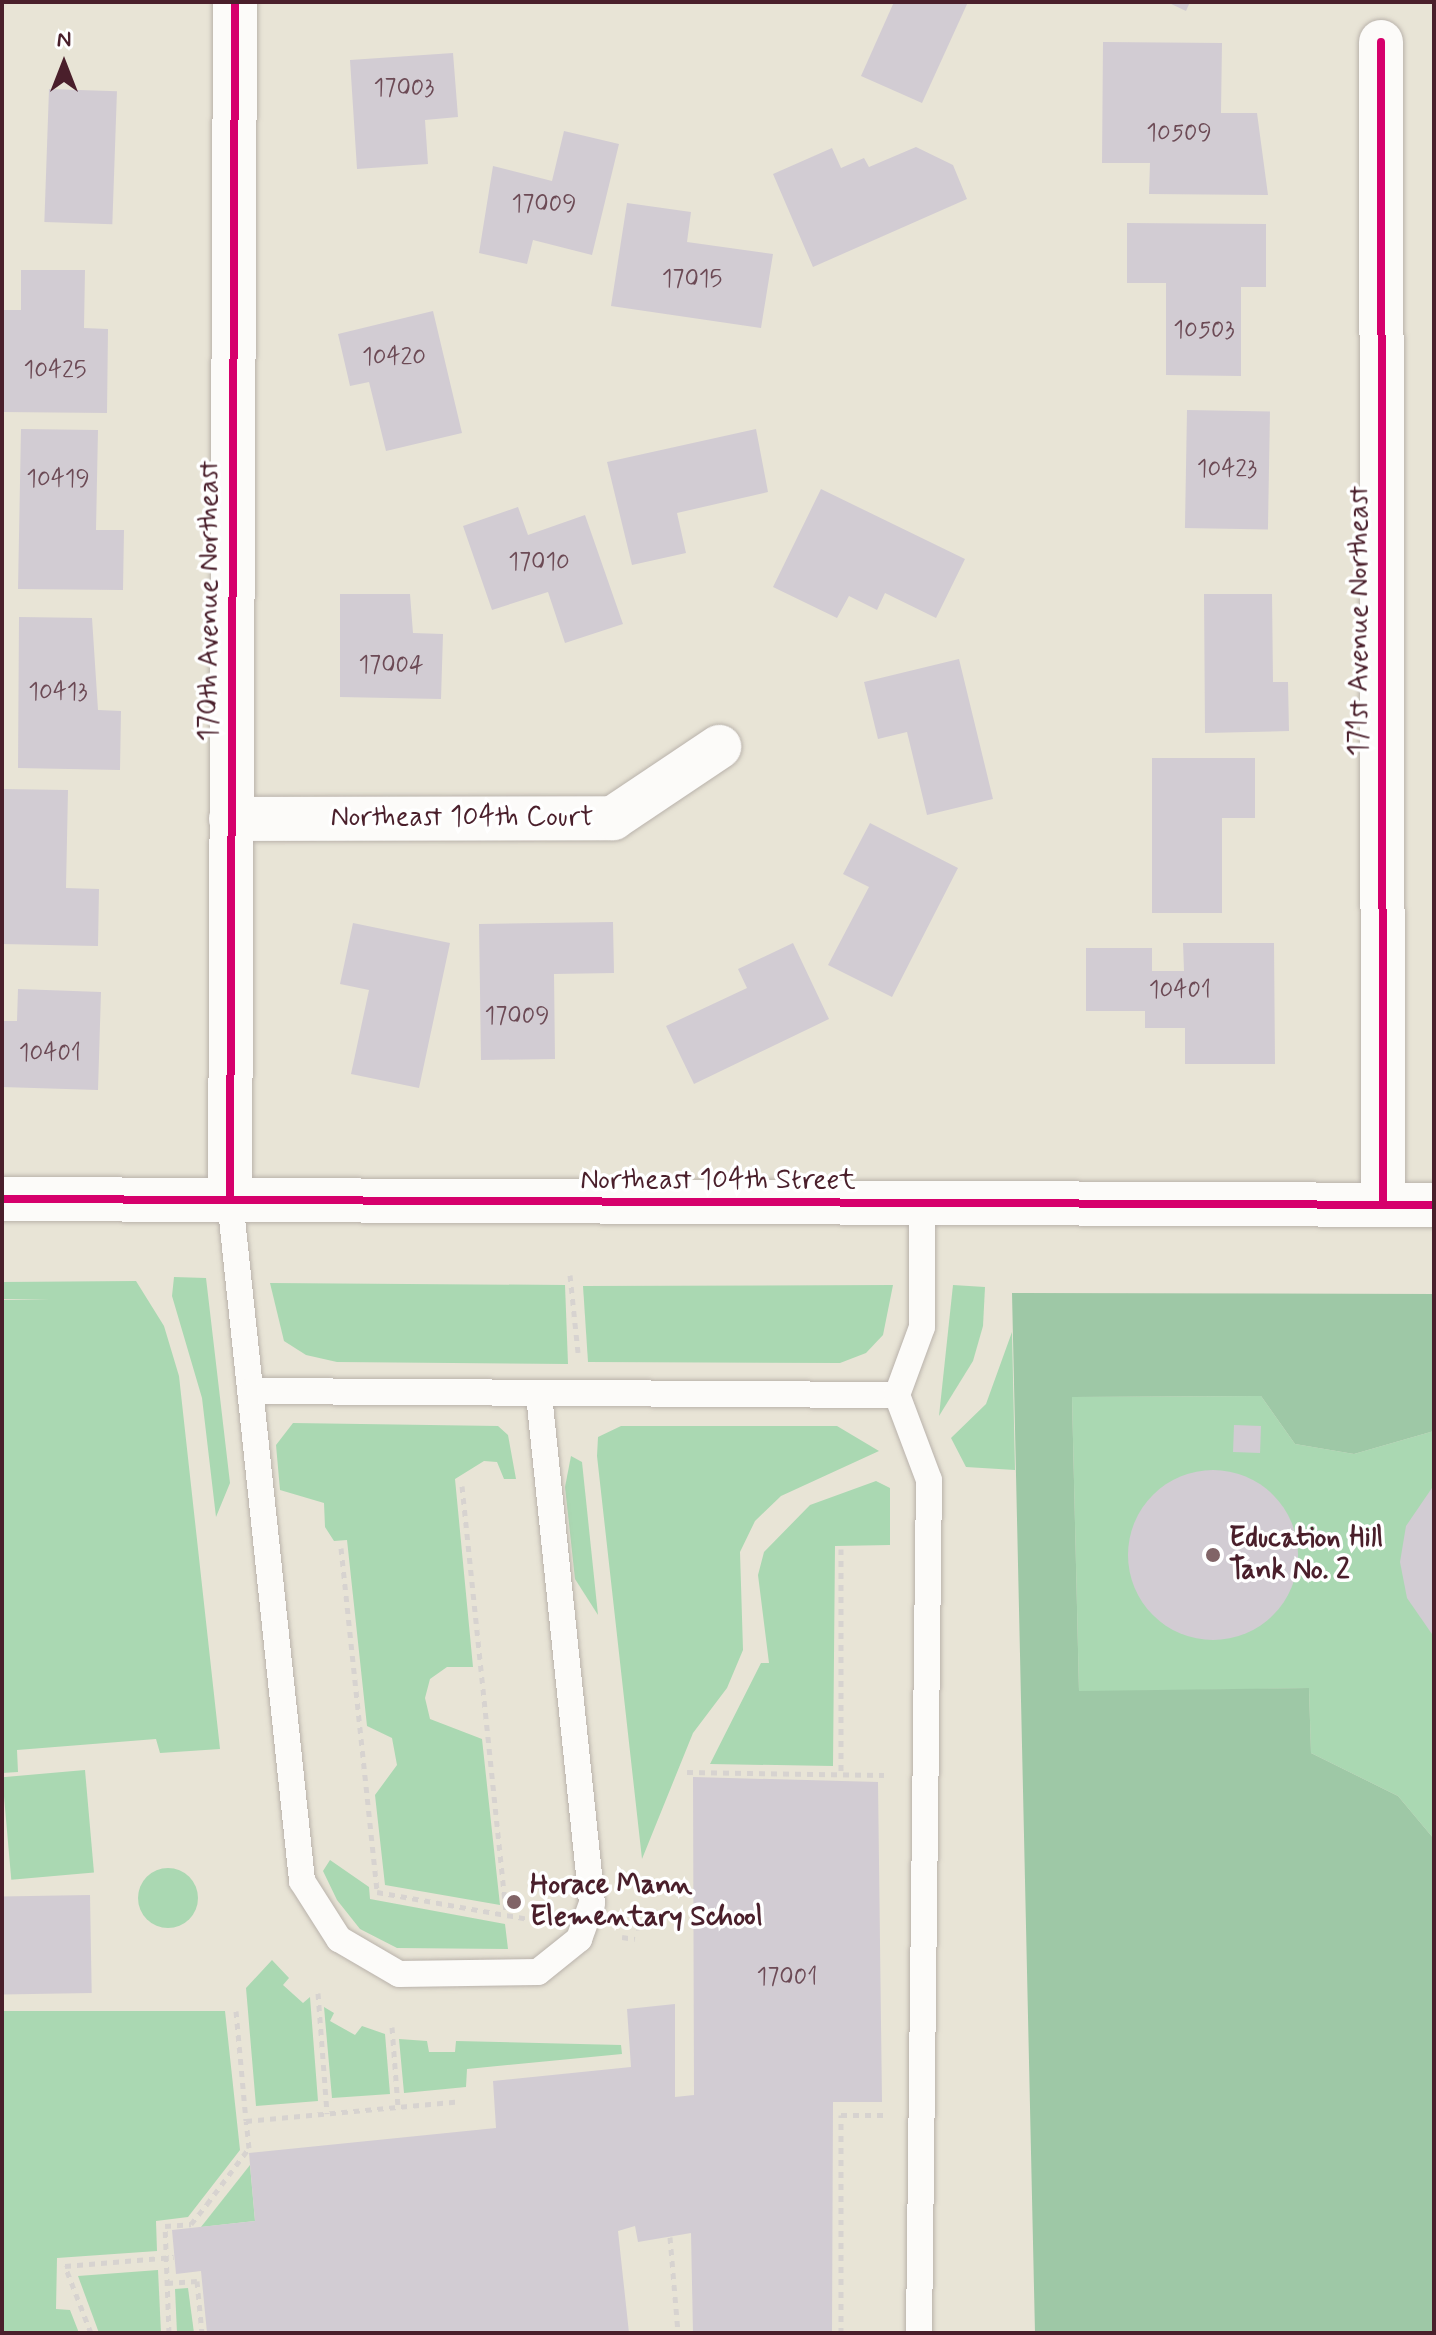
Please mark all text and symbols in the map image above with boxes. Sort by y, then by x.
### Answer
north arrow [24,24,104,104]
text: N [57,26,71,54]
house number: 17003 [374,75,434,103]
house number: 10509 [1146,120,1212,148]
house number: 17009 [512,191,576,219]
house number: 17015 [662,266,722,294]
house number: 10503 [1173,317,1235,345]
house number: 10420 [362,344,426,372]
house number: 10425 [23,357,87,385]
house number: 10423 [1197,456,1257,484]
street label: 170th Avenue Northeast [193,460,227,742]
house number: 10419 [26,466,90,494]
street label: 171st Avenue Northeast [1343,485,1377,757]
house number: 17010 [508,549,570,577]
house number: 17004 [358,652,424,680]
house number: 10413 [28,679,88,707]
street label: Northeast 104th Court [331,801,593,835]
house number: 10401 [1149,977,1211,1005]
house number: 17009 [485,1003,549,1031]
house number: 10401 [19,1040,81,1068]
street label: Northeast 104th Street [580,1164,856,1198]
place label: Education Hill Tank No. 2 [1229,1522,1385,1588]
marker: Education Hill Tank No. 2 [1204,1546,1222,1564]
place label: Horace Mann Elementary School [530,1869,763,1935]
marker: Horace Mann Elementary School [505,1893,523,1911]
house number: 17001 [757,1964,817,1992]

